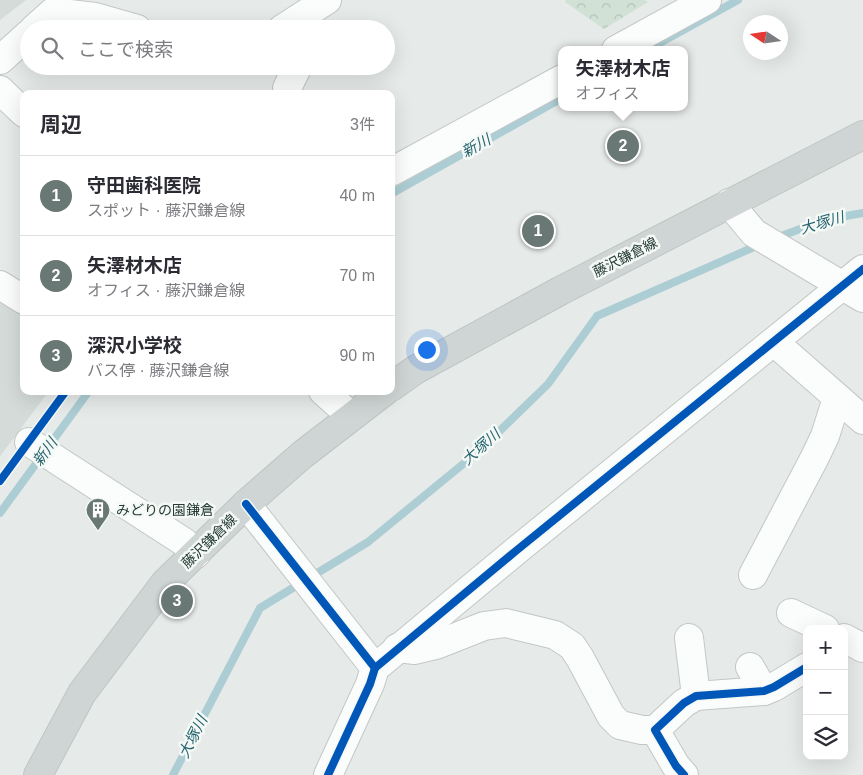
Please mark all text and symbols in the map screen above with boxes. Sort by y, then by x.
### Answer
north arrow [743,15,788,60]
search box [20,20,395,75]
icon: search [38,34,66,62]
text: ここで検索 [78,39,173,60]
popup [558,46,688,111]
text: 矢澤材木店 [575,58,671,79]
text: オフィス [575,85,639,102]
text: 周辺 [40,113,82,136]
text: 3件 [350,116,375,133]
pin: 2 [607,127,639,165]
water label: 新川 [459,130,495,160]
text: 守田歯科医院 [87,175,201,196]
text: 1 [52,187,60,204]
text: 40 m [339,187,375,204]
text: スポット · 藤沢鎌倉線 [87,202,245,219]
water label: 大塚川 [798,208,848,237]
pin: 1 [522,212,554,250]
street label: 藤沢鎌倉線 [590,234,660,280]
text: 矢澤材木店 [87,255,182,276]
text: 2 [52,267,60,284]
text: 70 m [339,267,375,284]
text: オフィス · 藤沢鎌倉線 [87,282,245,299]
text: 深沢小学校 [87,335,182,356]
your location [414,337,440,363]
text: 3 [52,347,60,364]
text: 90 m [339,347,375,364]
text: バス停 · 藤沢鎌倉線 [87,362,229,379]
water label: 大塚川 [458,424,505,468]
water label: 新川 [29,433,61,469]
building icon: みどりの園鎌倉 [85,497,111,531]
place label: みどりの園鎌倉 [116,502,214,518]
street label: 藤沢鎌倉線 [178,511,240,571]
pin: 3 [161,582,193,620]
map controls [803,625,848,760]
button: + [803,625,848,670]
button: − [803,670,848,715]
water label: 大塚川 [175,711,211,761]
button: layers [803,715,848,760]

